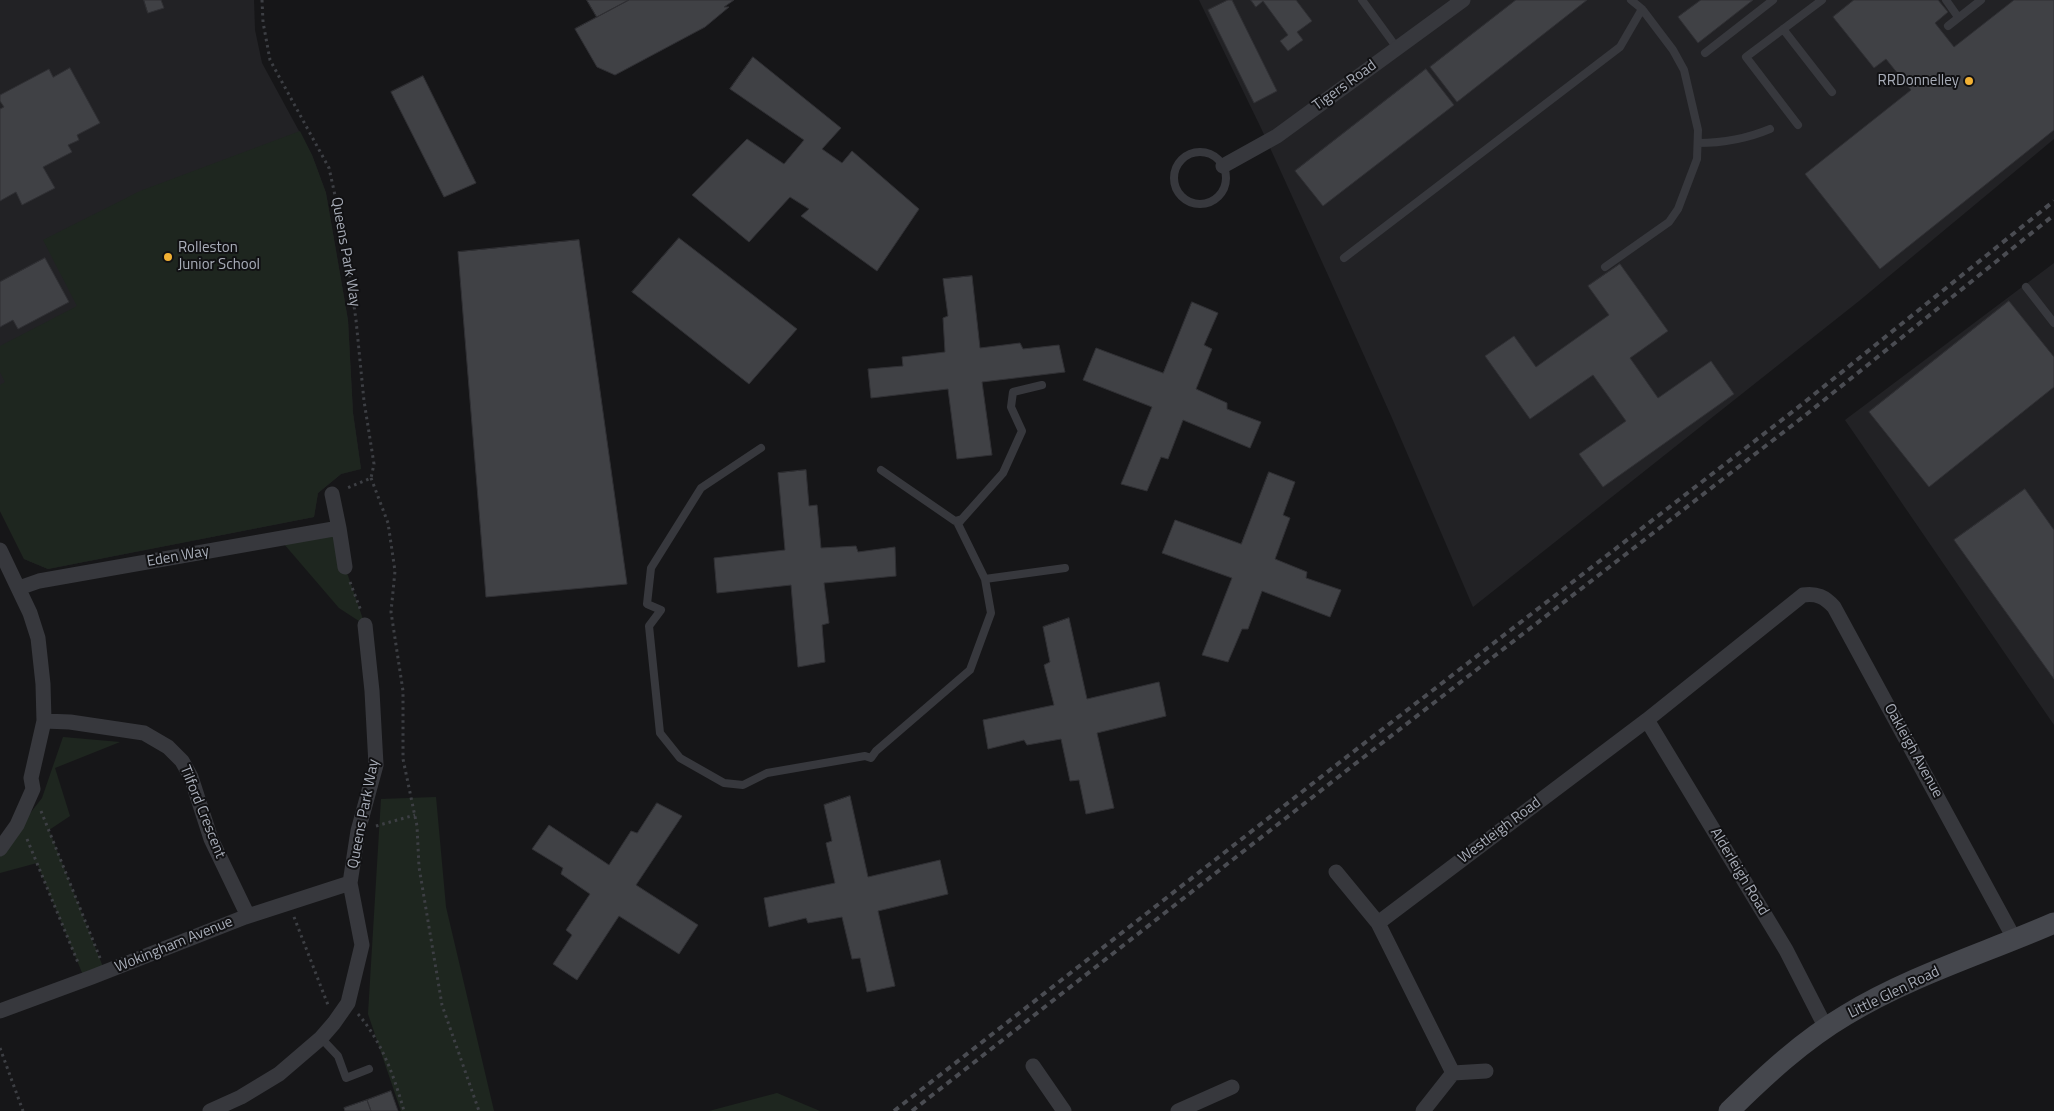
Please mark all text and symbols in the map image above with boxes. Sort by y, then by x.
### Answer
street label: Tigers Road [1310,57,1380,115]
place label: RRDonnelley [1878,72,1959,90]
marker: RRDonnelley [1963,75,1975,87]
street label: Queens Park Way [326,196,364,308]
place label: Rolleston Junior School [178,239,260,274]
marker: Rolleston Junior School [162,251,174,263]
street label: Eden Way [146,543,210,571]
street label: Oakleigh Avenue [1880,701,1946,801]
street label: Queens Park Way [345,758,383,870]
street label: Tilford Crescent [175,763,229,861]
street label: Westleigh Road [1455,794,1545,868]
street label: Alderleigh Road [1706,825,1772,919]
street label: Wokingham Avenue [112,913,236,977]
street label: Little Glen Road [1845,963,1943,1023]

